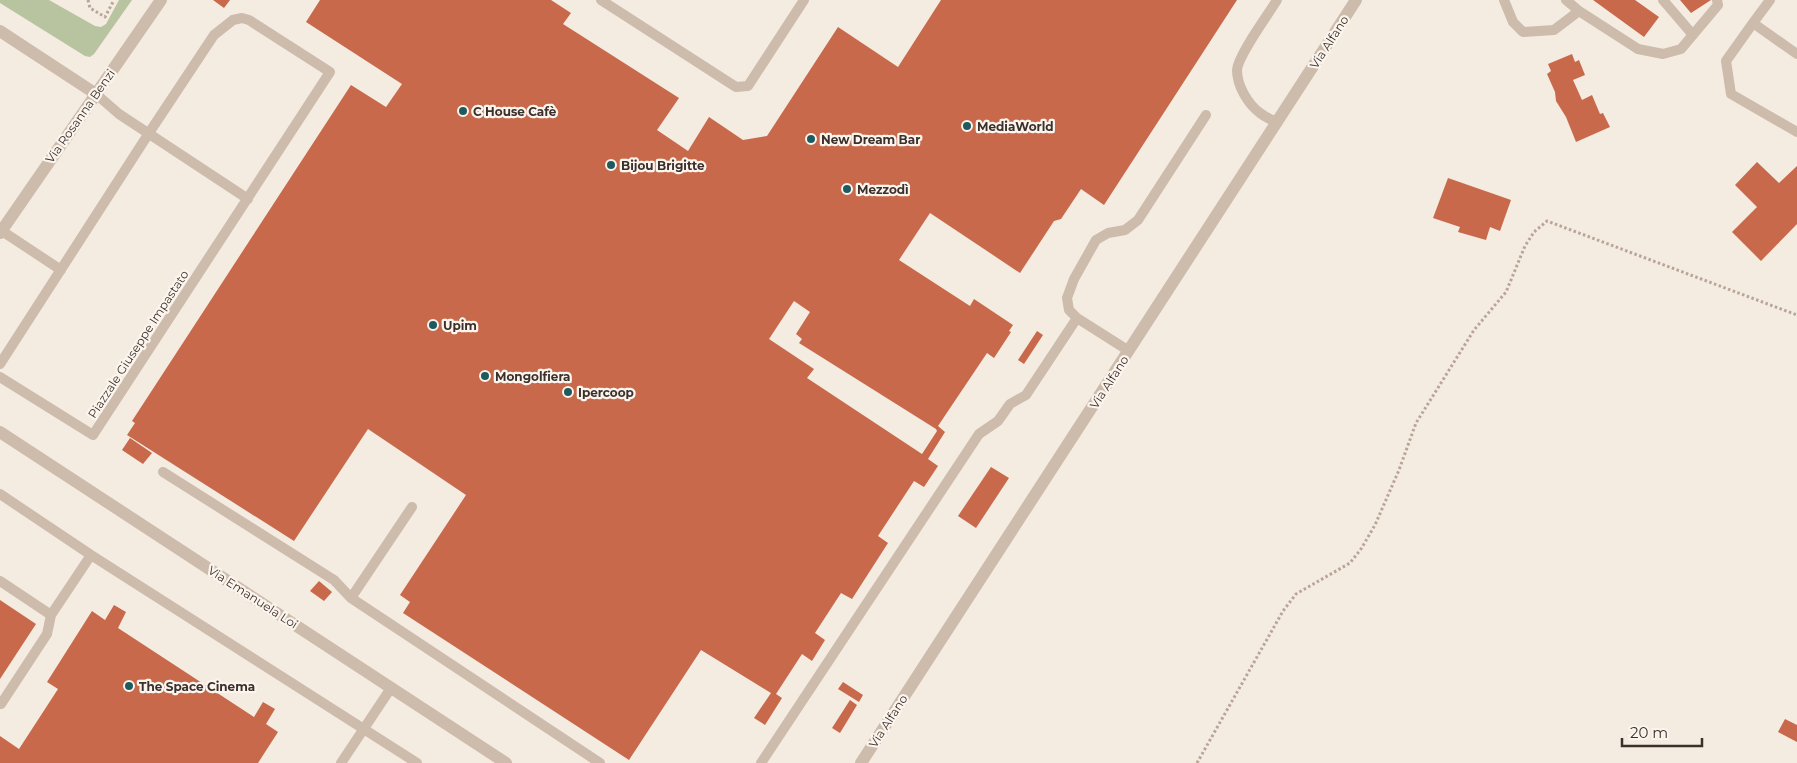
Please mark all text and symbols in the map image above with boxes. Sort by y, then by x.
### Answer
street label: Via Alfano [1306,13,1352,71]
street label: Via Rosanna Benzi [42,66,118,166]
place label: C House Cafè [473,104,557,119]
marker: C House Cafè [457,105,469,117]
place label: MediaWorld [977,119,1054,134]
marker: MediaWorld [961,120,973,132]
place label: New Dream Bar [821,132,920,147]
marker: New Dream Bar [805,133,817,145]
place label: Bijou Brigitte [621,158,705,173]
marker: Bijou Brigitte [605,159,617,171]
place label: Mezzodì [857,182,909,197]
marker: Mezzodì [841,183,853,195]
street label: Piazzale Giuseppe Impastato [84,267,192,421]
place label: Upim [443,318,477,333]
marker: Upim [427,319,439,331]
street label: Via Alfano [1086,353,1132,411]
place label: Mongolfiera [495,369,571,384]
marker: Mongolfiera [479,370,491,382]
place label: Ipercoop [578,385,634,400]
marker: Ipercoop [562,386,574,398]
street label: Via Emanuela Loi [205,562,301,632]
place label: The Space Cinema [139,679,255,694]
marker: The Space Cinema [123,680,135,692]
street label: Via Alfano [865,692,911,750]
scale bar [1622,716,1702,748]
text: 20 m [1630,723,1668,742]

